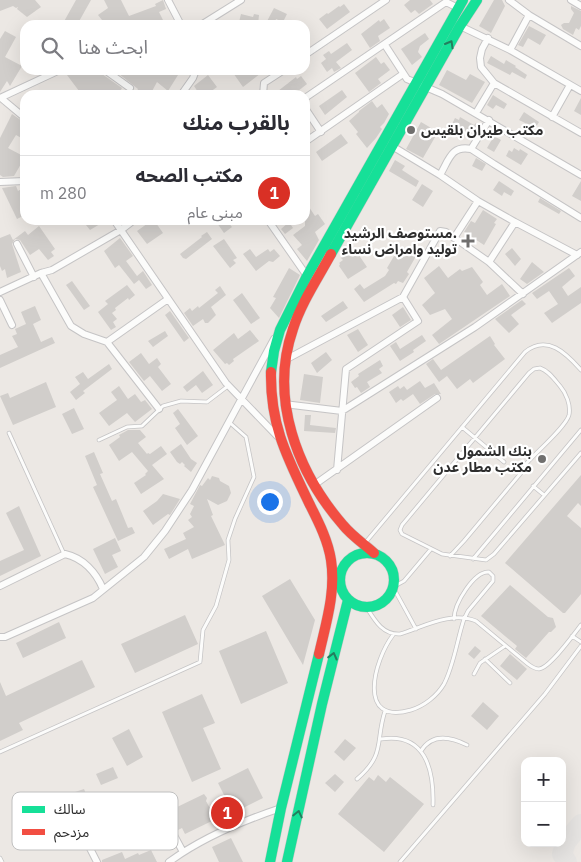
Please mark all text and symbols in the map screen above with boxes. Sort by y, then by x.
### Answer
search box [20,20,310,75]
icon: search [38,34,66,62]
text: ابحث هنا [78,35,148,59]
one-way arrow [444,41,454,50]
text: بالقرب منك [183,108,290,136]
place label: مكتب طيران بلقيس [421,121,543,139]
marker: مكتب طيران بلقيس [405,124,417,136]
text: مكتب الصحه [135,163,243,187]
text: 280 m [40,183,87,203]
text: 1 [269,183,279,203]
text: مبنى عام [188,202,243,222]
place label: مستوصف الرشيد. توليد وامراض نساء [342,224,457,258]
marker: مستوصف الرشيد. توليد وامراض نساء [461,234,475,248]
place label: بنك الشمول مكتب مطار عدن [433,442,532,476]
marker: بنك الشمول مكتب مطار عدن [536,453,548,465]
your location [257,489,283,515]
one-way arrow [327,651,338,660]
map controls [521,757,566,847]
button: + [521,757,566,802]
legend [12,792,178,850]
pin: 1 [211,794,243,832]
text: سالك [54,800,86,818]
button: − [521,802,566,847]
one-way arrow [292,810,303,819]
text: مزدحم [54,823,89,843]

